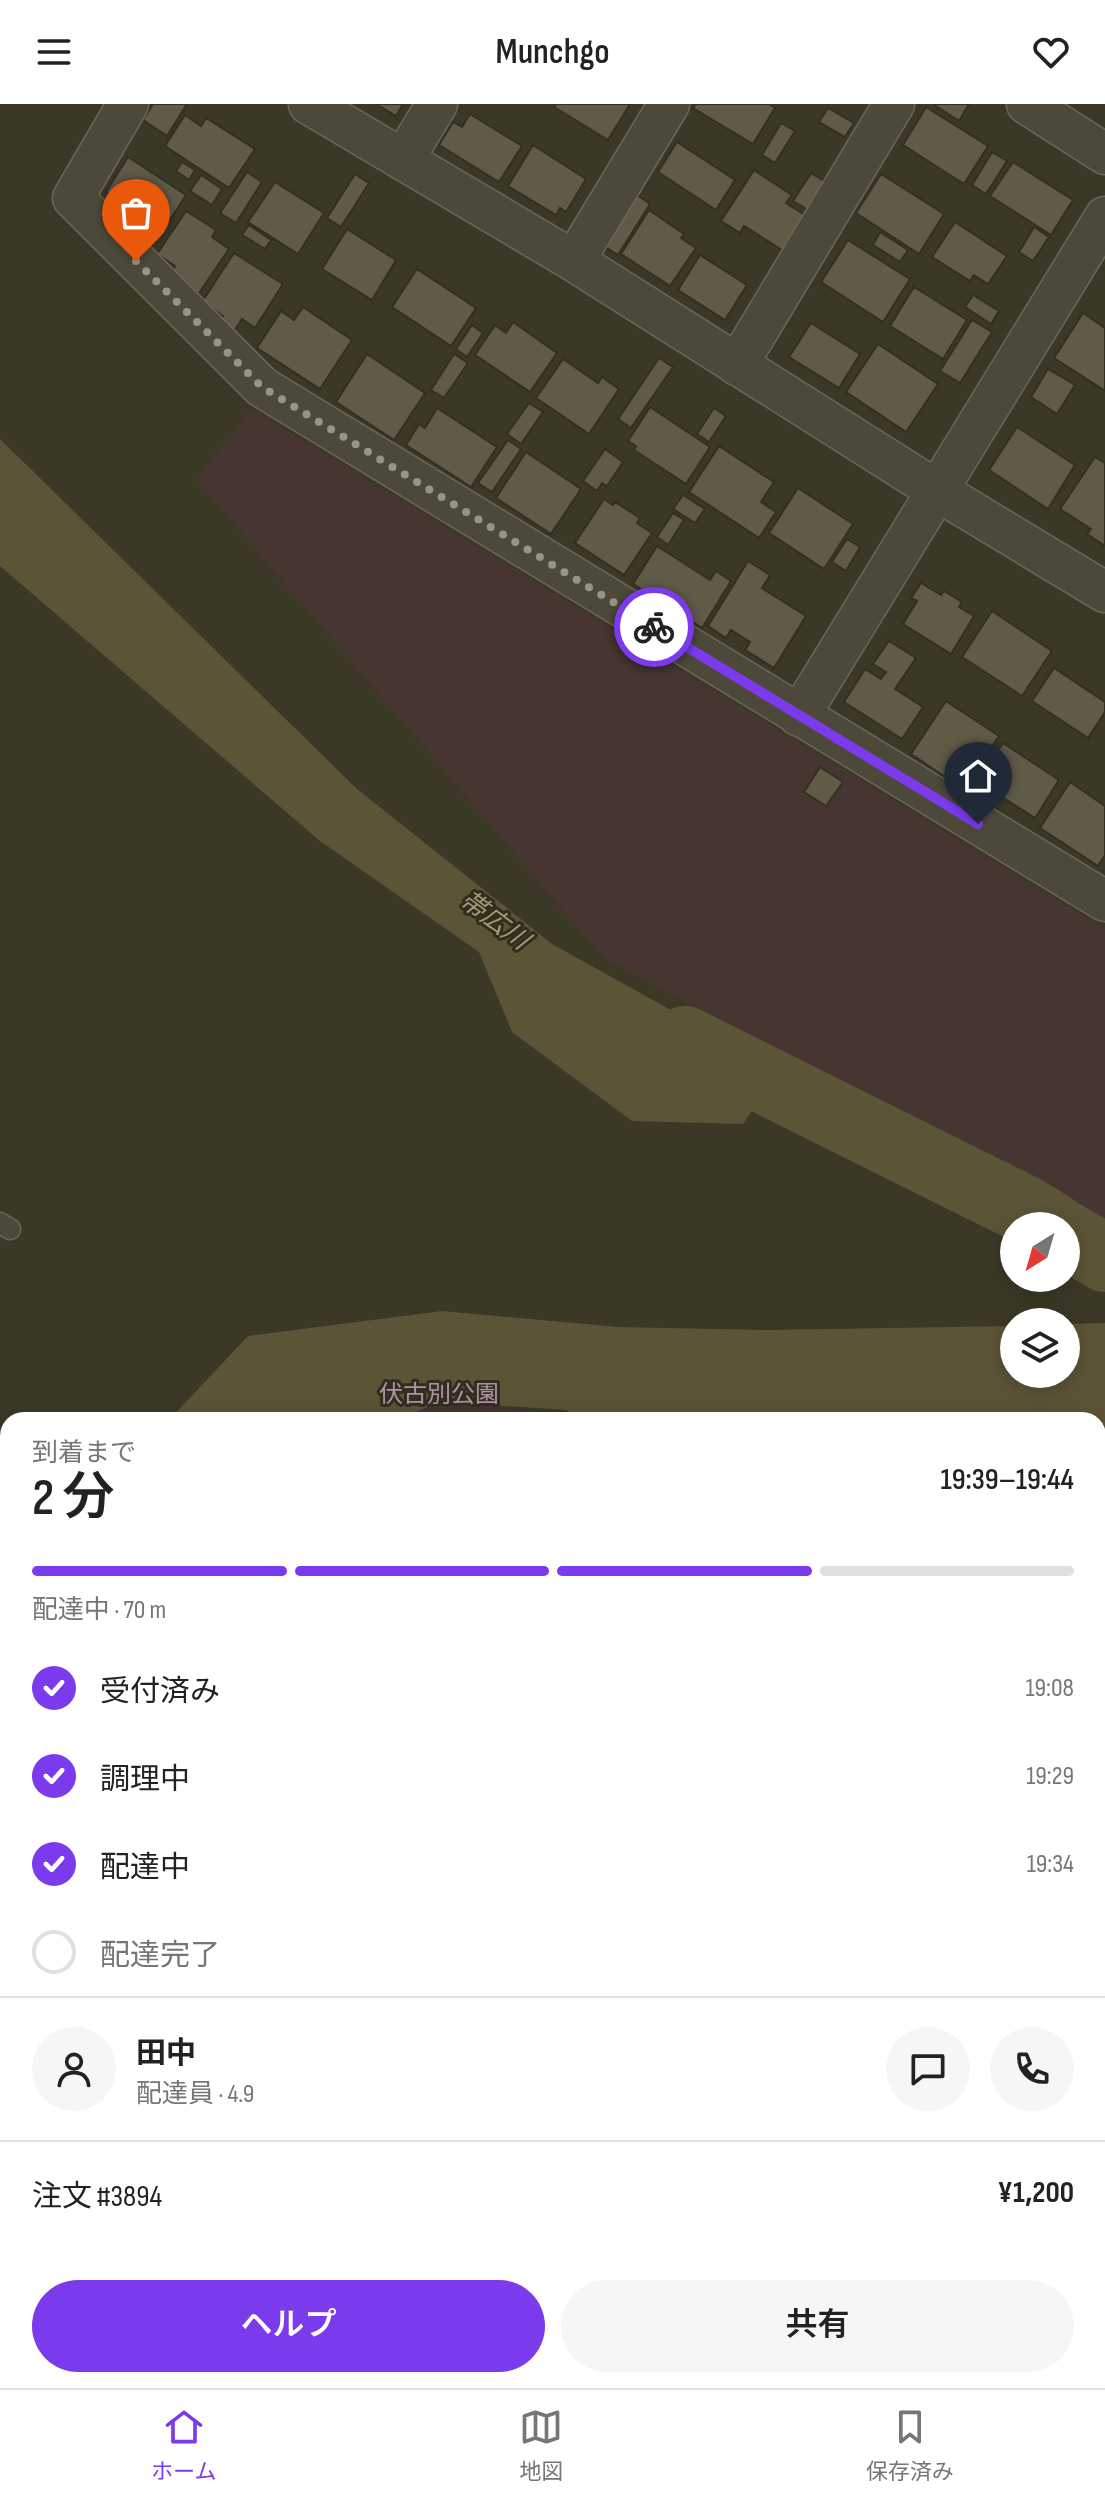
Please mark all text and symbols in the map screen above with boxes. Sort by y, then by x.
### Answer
icon: menu [32,30,76,74]
icon: heart [1029,30,1073,74]
text: Munchgo [495,31,610,74]
pin [102,179,170,261]
icon: bag [114,191,158,235]
courier [614,587,694,667]
icon: bike [632,605,676,649]
pin [944,742,1012,824]
icon: home [956,754,1000,798]
water label: 帯広川 [454,885,537,959]
north arrow [1000,1212,1080,1292]
map controls [1000,1212,1080,1388]
button: layers [1000,1308,1080,1388]
park label: 伏古別公園 [379,1380,499,1409]
text: 到着まで [32,1438,136,1469]
text: 19:39–19:44 [940,1462,1074,1498]
text: 2 分 [32,1467,114,1530]
text: 配達中 · 70 m [32,1595,166,1626]
icon: check [32,1666,76,1710]
text: 19:08 [1026,1673,1074,1704]
text: 受付済み [100,1674,220,1710]
icon: check [32,1754,76,1798]
text: 19:29 [1026,1761,1074,1792]
text: 調理中 [100,1762,190,1798]
icon: check [32,1842,76,1886]
text: 19:34 [1027,1849,1074,1880]
text: 配達中 [100,1850,190,1886]
text: 配達完了 [100,1938,220,1974]
button: person [32,2027,116,2111]
button: chat [886,2027,970,2111]
button: phone [990,2027,1074,2111]
text: 田中 [136,2036,196,2072]
text: 配達員 · 4.9 [136,2079,254,2110]
text: ¥1,200 [997,2175,1074,2211]
text: 注文 #3894 [32,2179,162,2215]
button: ヘルプ [32,2280,545,2372]
button: 共有 [561,2280,1074,2372]
tab: ホーム [151,2405,217,2486]
tab: 地図 [519,2405,563,2486]
tab: 保存済み [866,2405,954,2486]

